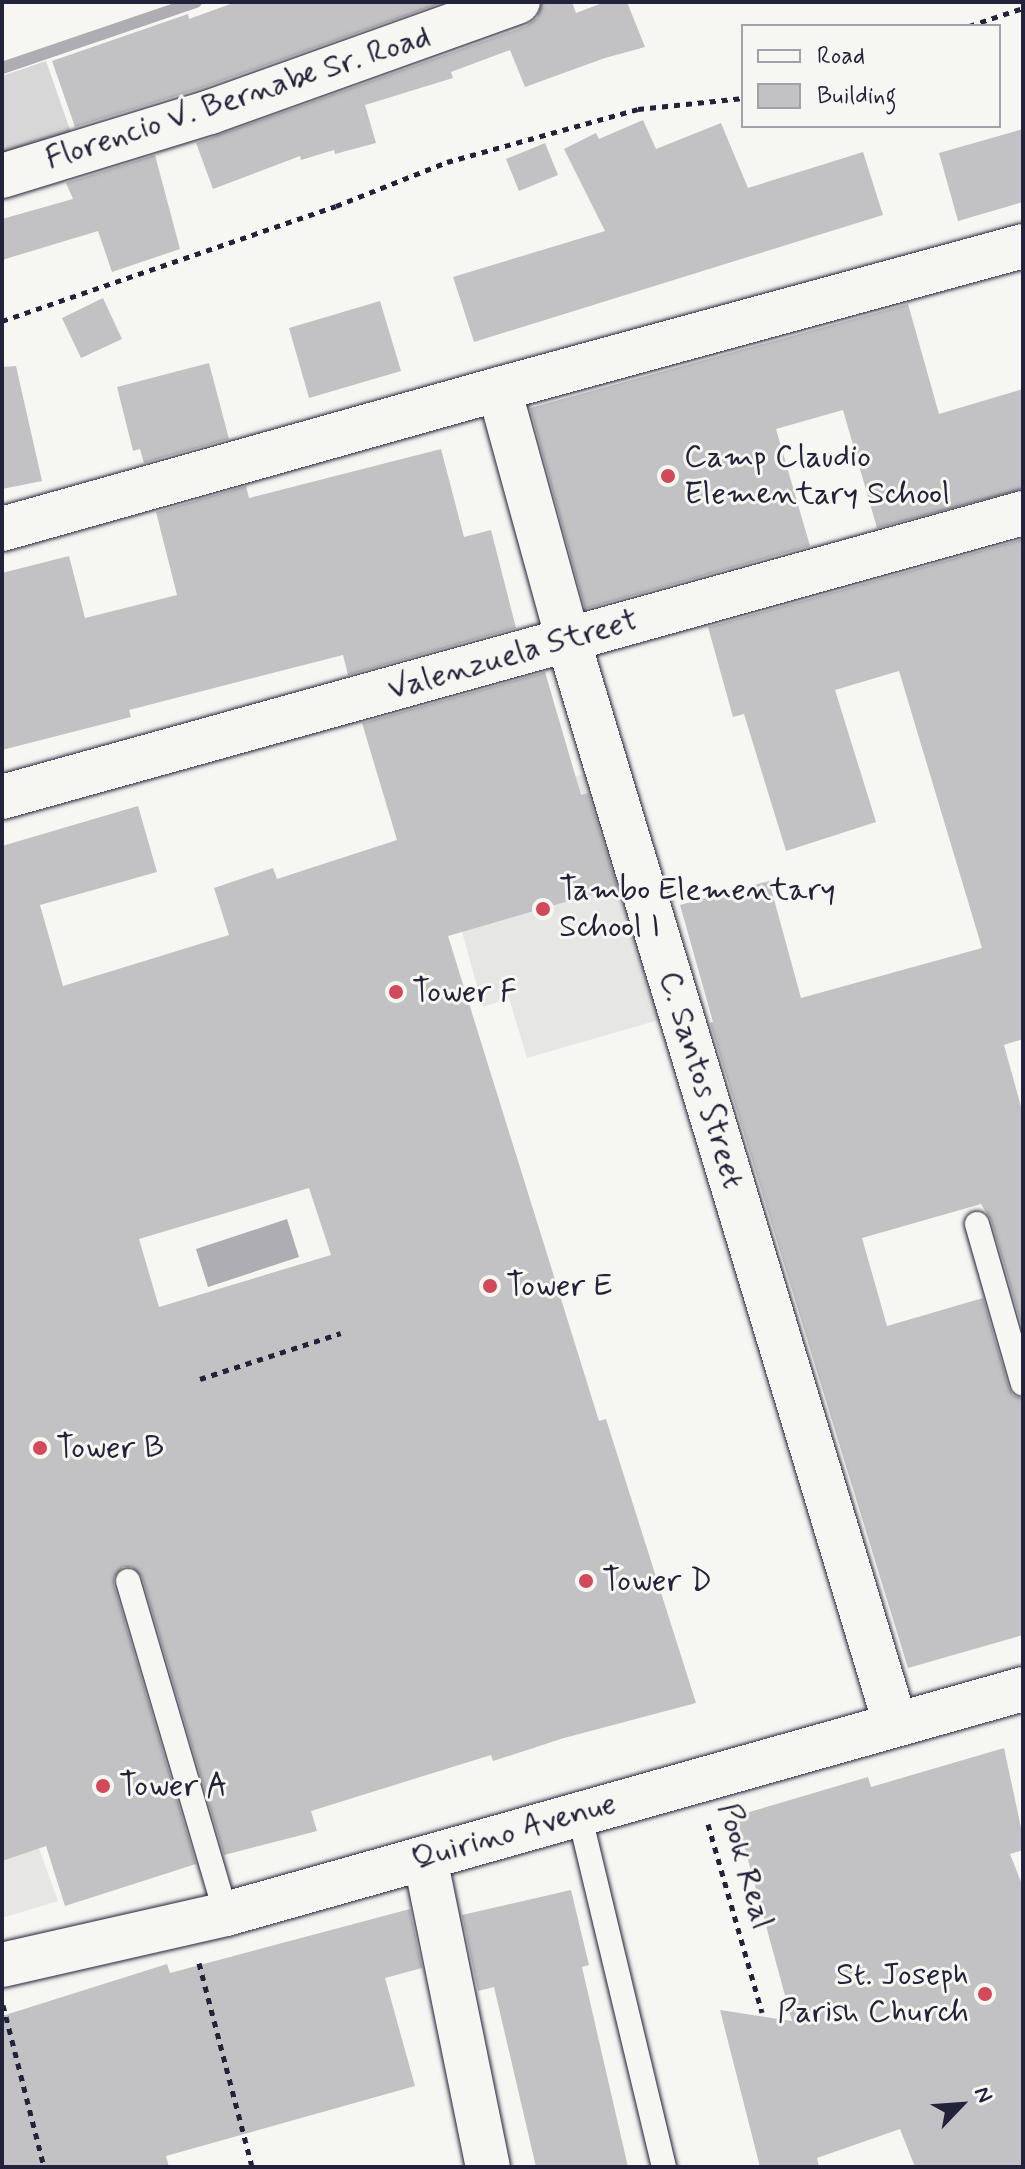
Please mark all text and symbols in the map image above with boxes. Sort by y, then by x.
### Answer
street label: Florencio V. Bernabe Sr. Road [41,18,435,178]
legend [741,24,1001,128]
text: Road [817,41,865,72]
text: Building [817,81,897,112]
place label: Camp Claudio Elementary School [684,439,950,514]
marker: Camp Claudio Elementary School [659,467,677,485]
street label: Valenzuela Street [384,601,642,709]
place label: Tambo Elementary School I [559,872,833,947]
marker: Tambo Elementary School I [534,900,552,918]
street label: C. Santos Street [649,964,753,1196]
place label: Tower F [412,973,517,1011]
marker: Tower F [387,983,405,1001]
place label: Tower E [506,1267,613,1305]
marker: Tower E [481,1277,499,1295]
place label: Tower B [56,1429,164,1467]
marker: Tower B [31,1439,49,1457]
place label: Tower D [602,1562,712,1600]
marker: Tower D [577,1572,595,1590]
place label: Tower A [119,1767,228,1805]
marker: Tower A [94,1777,112,1795]
street label: Quirino Avenue [406,1784,622,1880]
street label: Pook Real [709,1800,781,1932]
place label: St. Joseph Parish Church [777,1957,969,2032]
marker: St. Joseph Parish Church [976,1985,994,2003]
north arrow [921,2065,1001,2145]
text: N [967,2082,999,2107]

